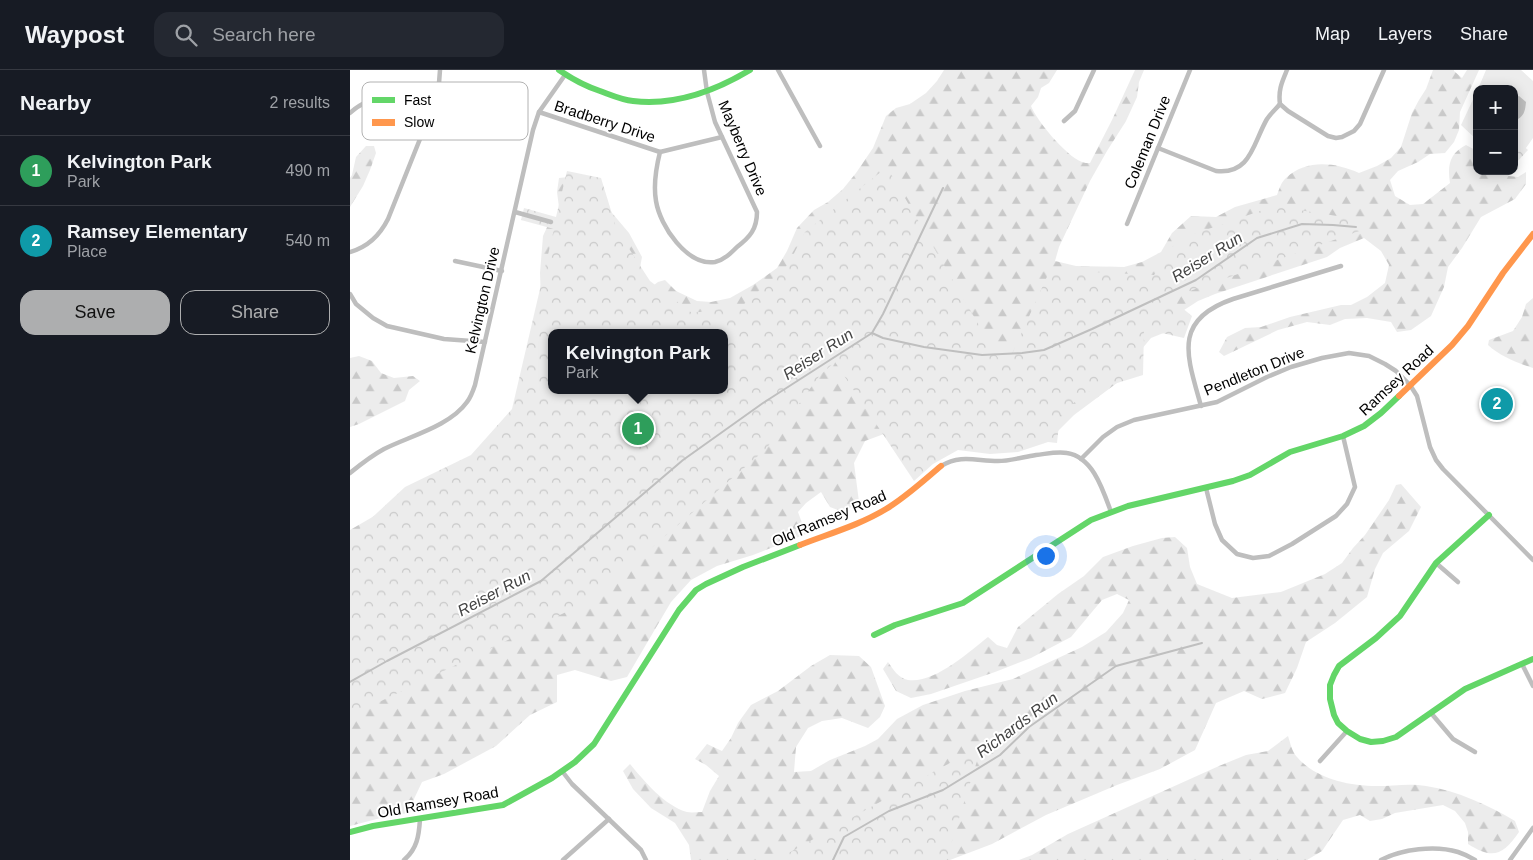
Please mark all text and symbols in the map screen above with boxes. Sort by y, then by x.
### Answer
search box [154,12,504,57]
text: Waypost [25,21,124,48]
icon: search [172,21,200,49]
text: Search here [212,24,316,45]
text: Map [1315,24,1350,44]
text: Layers [1378,24,1432,44]
text: Share [1460,24,1508,44]
legend [362,82,528,140]
map controls [1473,85,1518,175]
button: + [1473,85,1518,130]
text: Nearby [20,91,91,114]
text: Fast [404,92,431,108]
street label: Coleman Drive [1121,93,1173,191]
text: 2 results [270,94,330,111]
street label: Bradberry Drive [552,97,658,145]
street label: Mayberry Drive [715,98,771,198]
text: Slow [404,114,435,130]
button: − [1473,130,1518,175]
text: Kelvington Park [67,151,212,172]
text: 1 [32,162,40,179]
text: 490 m [286,162,330,179]
text: Park [67,173,100,190]
text: Ramsey Elementary [67,221,248,242]
water label: Reiser Run [1169,229,1246,285]
text: 2 [32,232,40,249]
text: 540 m [286,232,330,249]
text: Place [67,243,107,260]
street label: Kelvington Drive [461,245,503,355]
button: Save [20,290,170,335]
button: Share [180,290,330,335]
water label: Reiser Run [780,325,856,383]
popup [548,329,728,394]
street label: Ramsey Road [1355,341,1437,419]
text: Kelvington Park [566,342,710,363]
street label: Pendleton Drive [1201,343,1307,399]
text: Park [566,364,599,381]
pin: 2 [1481,385,1513,423]
pin: 1 [622,410,654,448]
street label: Old Ramsey Road [769,486,889,550]
your location [1033,543,1059,569]
water label: Reiser Run [455,567,533,619]
water label: Richards Run [973,689,1061,761]
street label: Old Ramsey Road [376,783,500,821]

